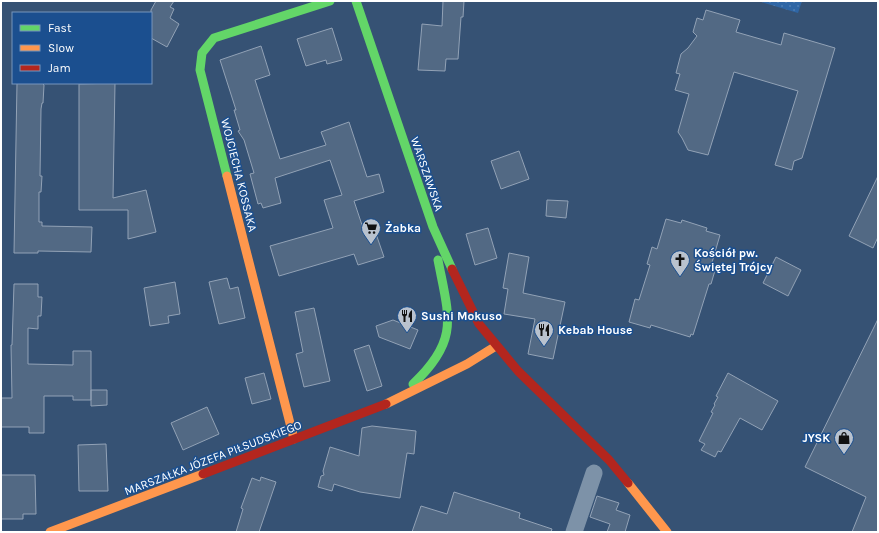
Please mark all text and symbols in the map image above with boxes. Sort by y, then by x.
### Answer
legend [12,12,152,84]
text: Fast [48,21,72,35]
text: Slow [48,41,74,55]
text: Jam [48,61,71,75]
street label: WOJCIECHA KOSSAKA [218,117,260,233]
street label: WARSZAWSKA [408,135,446,213]
supermarket icon: Żabka [360,217,382,245]
place label: Żabka [385,221,421,235]
place label: Kościół pw. Świętej Trójcy [694,246,772,274]
church icon: Kościół pw. Świętej Trójcy [669,249,691,277]
restaurant icon: Sushi Mokuso [396,305,418,333]
place label: Sushi Mokuso [421,309,502,323]
restaurant icon: Kebab House [533,319,555,347]
place label: Kebab House [558,323,632,337]
street label: MARSZAŁKA JÓZEFA PIŁSUDSKIEGO [122,417,304,498]
shop icon: JYSK [833,427,855,455]
place label: JYSK [803,431,830,445]

